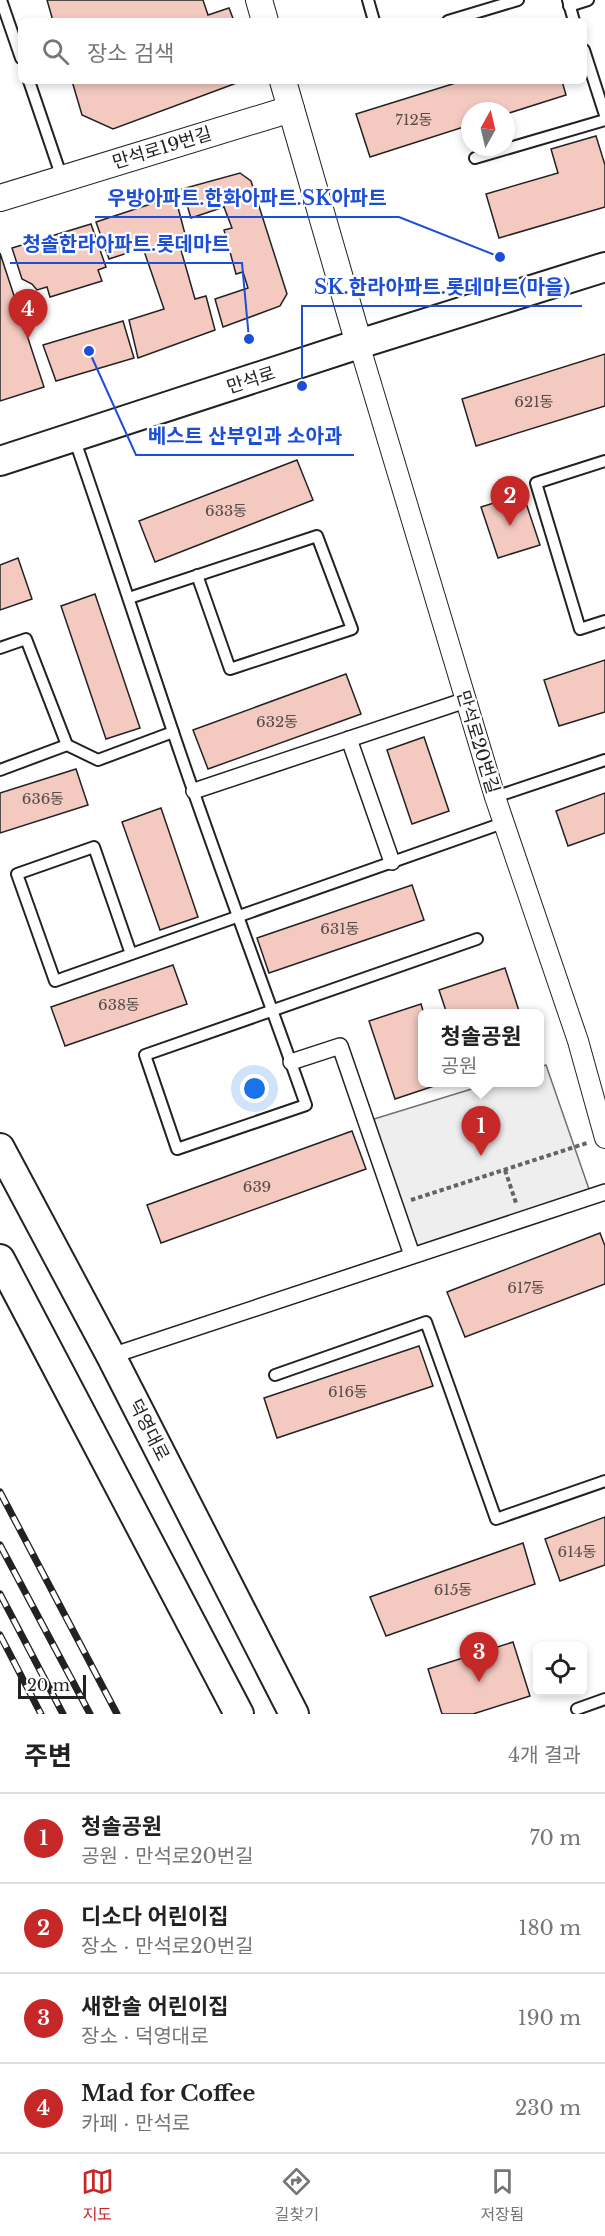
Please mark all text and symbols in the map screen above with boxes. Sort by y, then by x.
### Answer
search box [18,18,587,84]
icon: search [39,35,72,68]
text: 장소 검색 [87,40,174,67]
north arrow [461,102,515,156]
house number: 712동 [395,110,433,129]
street label: 만석로19번길 [110,123,214,173]
callout: 우방아파트.한화아파트.SK아파트 [95,179,399,217]
text: 우방아파트.한화아파트.SK아파트 [107,186,387,210]
callout: 청솔한라아파트.롯데마트 [10,225,242,263]
text: 청솔한라아파트.롯데마트 [22,232,230,256]
callout: SK.한라아파트.롯데마트(마을) [302,268,582,306]
text: SK.한라아파트.롯데마트(마을) [314,275,570,299]
pin: 4 [9,290,48,339]
street label: 만석로 [224,362,278,398]
house number: 621동 [514,392,554,411]
callout: 베스트 산부인과 소아과 [136,417,354,455]
text: 베스트 산부인과 소아과 [148,424,342,448]
pin: 2 [490,476,530,526]
house number: 633동 [205,501,247,520]
street label: 만석로20번길 [452,688,504,796]
house number: 632동 [256,712,298,731]
house number: 636동 [22,789,64,808]
house number: 631동 [320,919,360,938]
house number: 638동 [98,995,140,1014]
popup [418,1009,544,1087]
text: 청솔공원 [441,1023,521,1050]
text: 공원 [441,1054,477,1078]
your location [240,1074,269,1103]
pin: 1 [462,1106,500,1156]
house number: 639 [243,1177,271,1196]
house number: 617동 [507,1278,545,1297]
house number: 616동 [328,1382,368,1401]
street label: 덕영대로 [124,1395,174,1465]
house number: 614동 [558,1542,596,1561]
house number: 615동 [434,1580,472,1599]
pin: 3 [460,1632,498,1682]
map controls [533,1642,587,1696]
button: locate [533,1642,587,1696]
scale bar [18,1672,86,1700]
text: 20 m [27,1675,70,1695]
text: 주변 [24,1740,72,1772]
text: 4개 결과 [508,1743,581,1767]
text: 청솔공원 [81,1813,162,1840]
text: 1 [39,1826,48,1850]
text: 70 m [529,1826,581,1850]
text: 공원 · 만석로20번길 [81,1844,254,1868]
text: 디소다 어린이집 [81,1903,229,1930]
text: 2 [37,1916,50,1940]
text: 180 m [518,1916,581,1940]
text: 장소 · 만석로20번길 [81,1934,254,1958]
text: 새한솔 어린이집 [81,1993,229,2020]
text: 3 [37,2006,50,2030]
text: 190 m [518,2006,581,2030]
text: 장소 · 덕영대로 [81,2024,209,2048]
text: Mad for Coffee [81,2080,255,2107]
text: 4 [37,2096,50,2120]
text: 230 m [515,2096,581,2120]
text: 카페 · 만석로 [81,2111,190,2135]
tab: 지도 [81,2165,114,2225]
tab: 길찾기 [275,2165,319,2225]
tab: 저장됨 [480,2165,524,2225]

